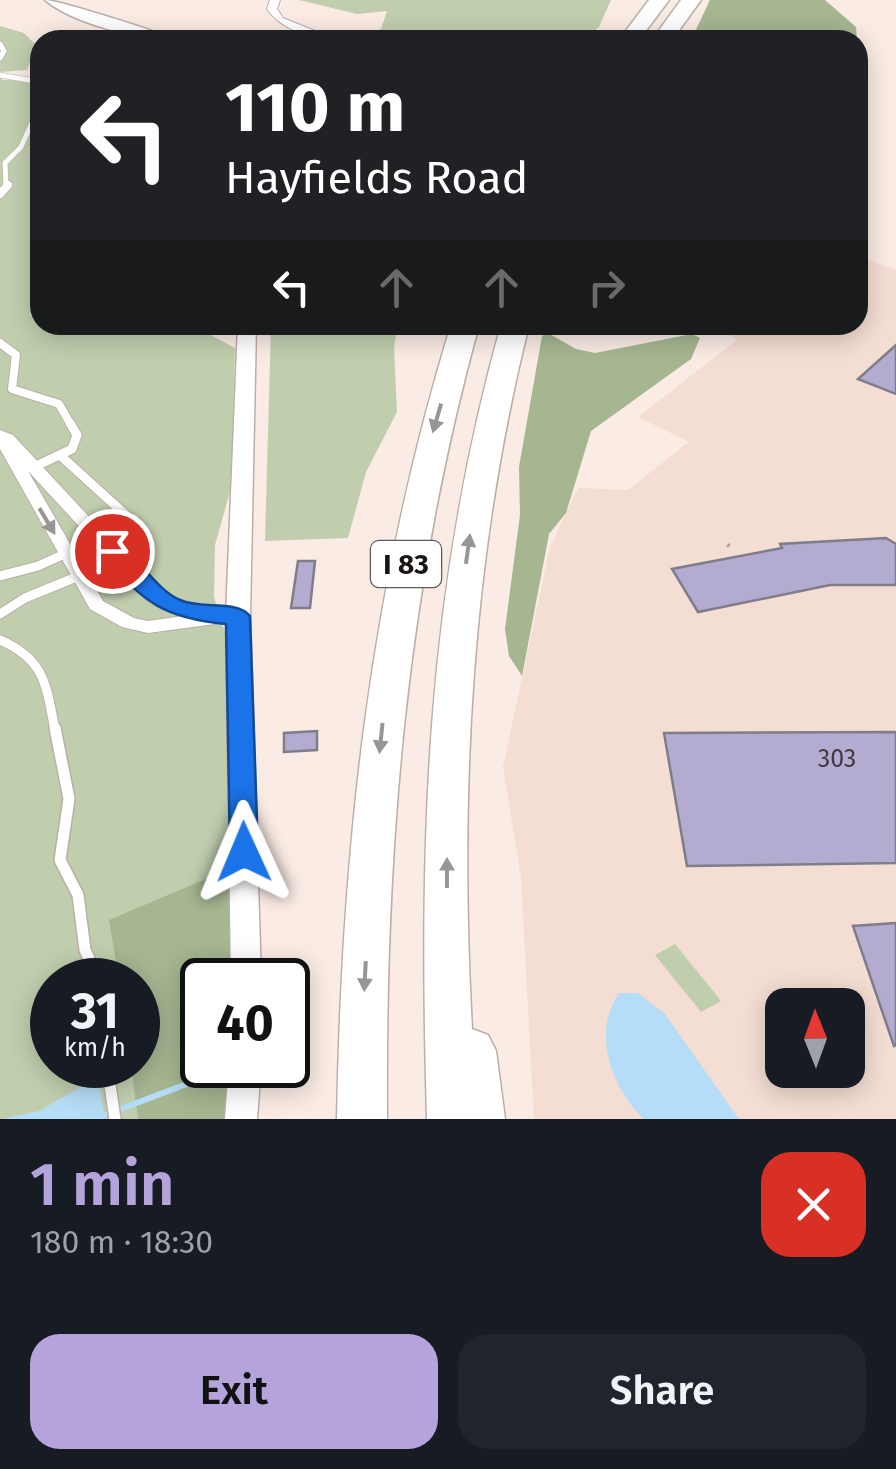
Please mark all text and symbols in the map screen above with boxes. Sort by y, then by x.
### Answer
text: 110 m [225,66,405,150]
icon: left [60,70,190,200]
text: Hayfields Road [225,151,529,205]
icon: left [264,260,319,315]
icon: ahead [369,260,424,315]
icon: ahead [474,260,529,315]
icon: right [579,260,634,315]
one-way arrow [429,403,444,434]
one-way arrow [37,507,55,535]
pin [70,509,155,594]
icon: arrive [85,524,140,579]
one-way arrow [460,533,476,564]
road number: I 83 [371,541,441,587]
one-way arrow [373,723,389,754]
house number: 303 [818,744,856,774]
position arrow [192,800,296,904]
one-way arrow [439,857,455,889]
speed limit sign: 40 [180,958,310,1088]
one-way arrow [357,961,373,993]
text: 31 [71,981,119,1041]
north arrow [765,988,865,1088]
map controls [765,988,865,1088]
text: km/h [64,1033,126,1063]
text: 1 min [30,1149,175,1221]
button: close [761,1152,866,1257]
text: 180 m · 18:30 [30,1223,213,1261]
button: Exit [30,1334,438,1449]
button: Share [458,1334,866,1449]

